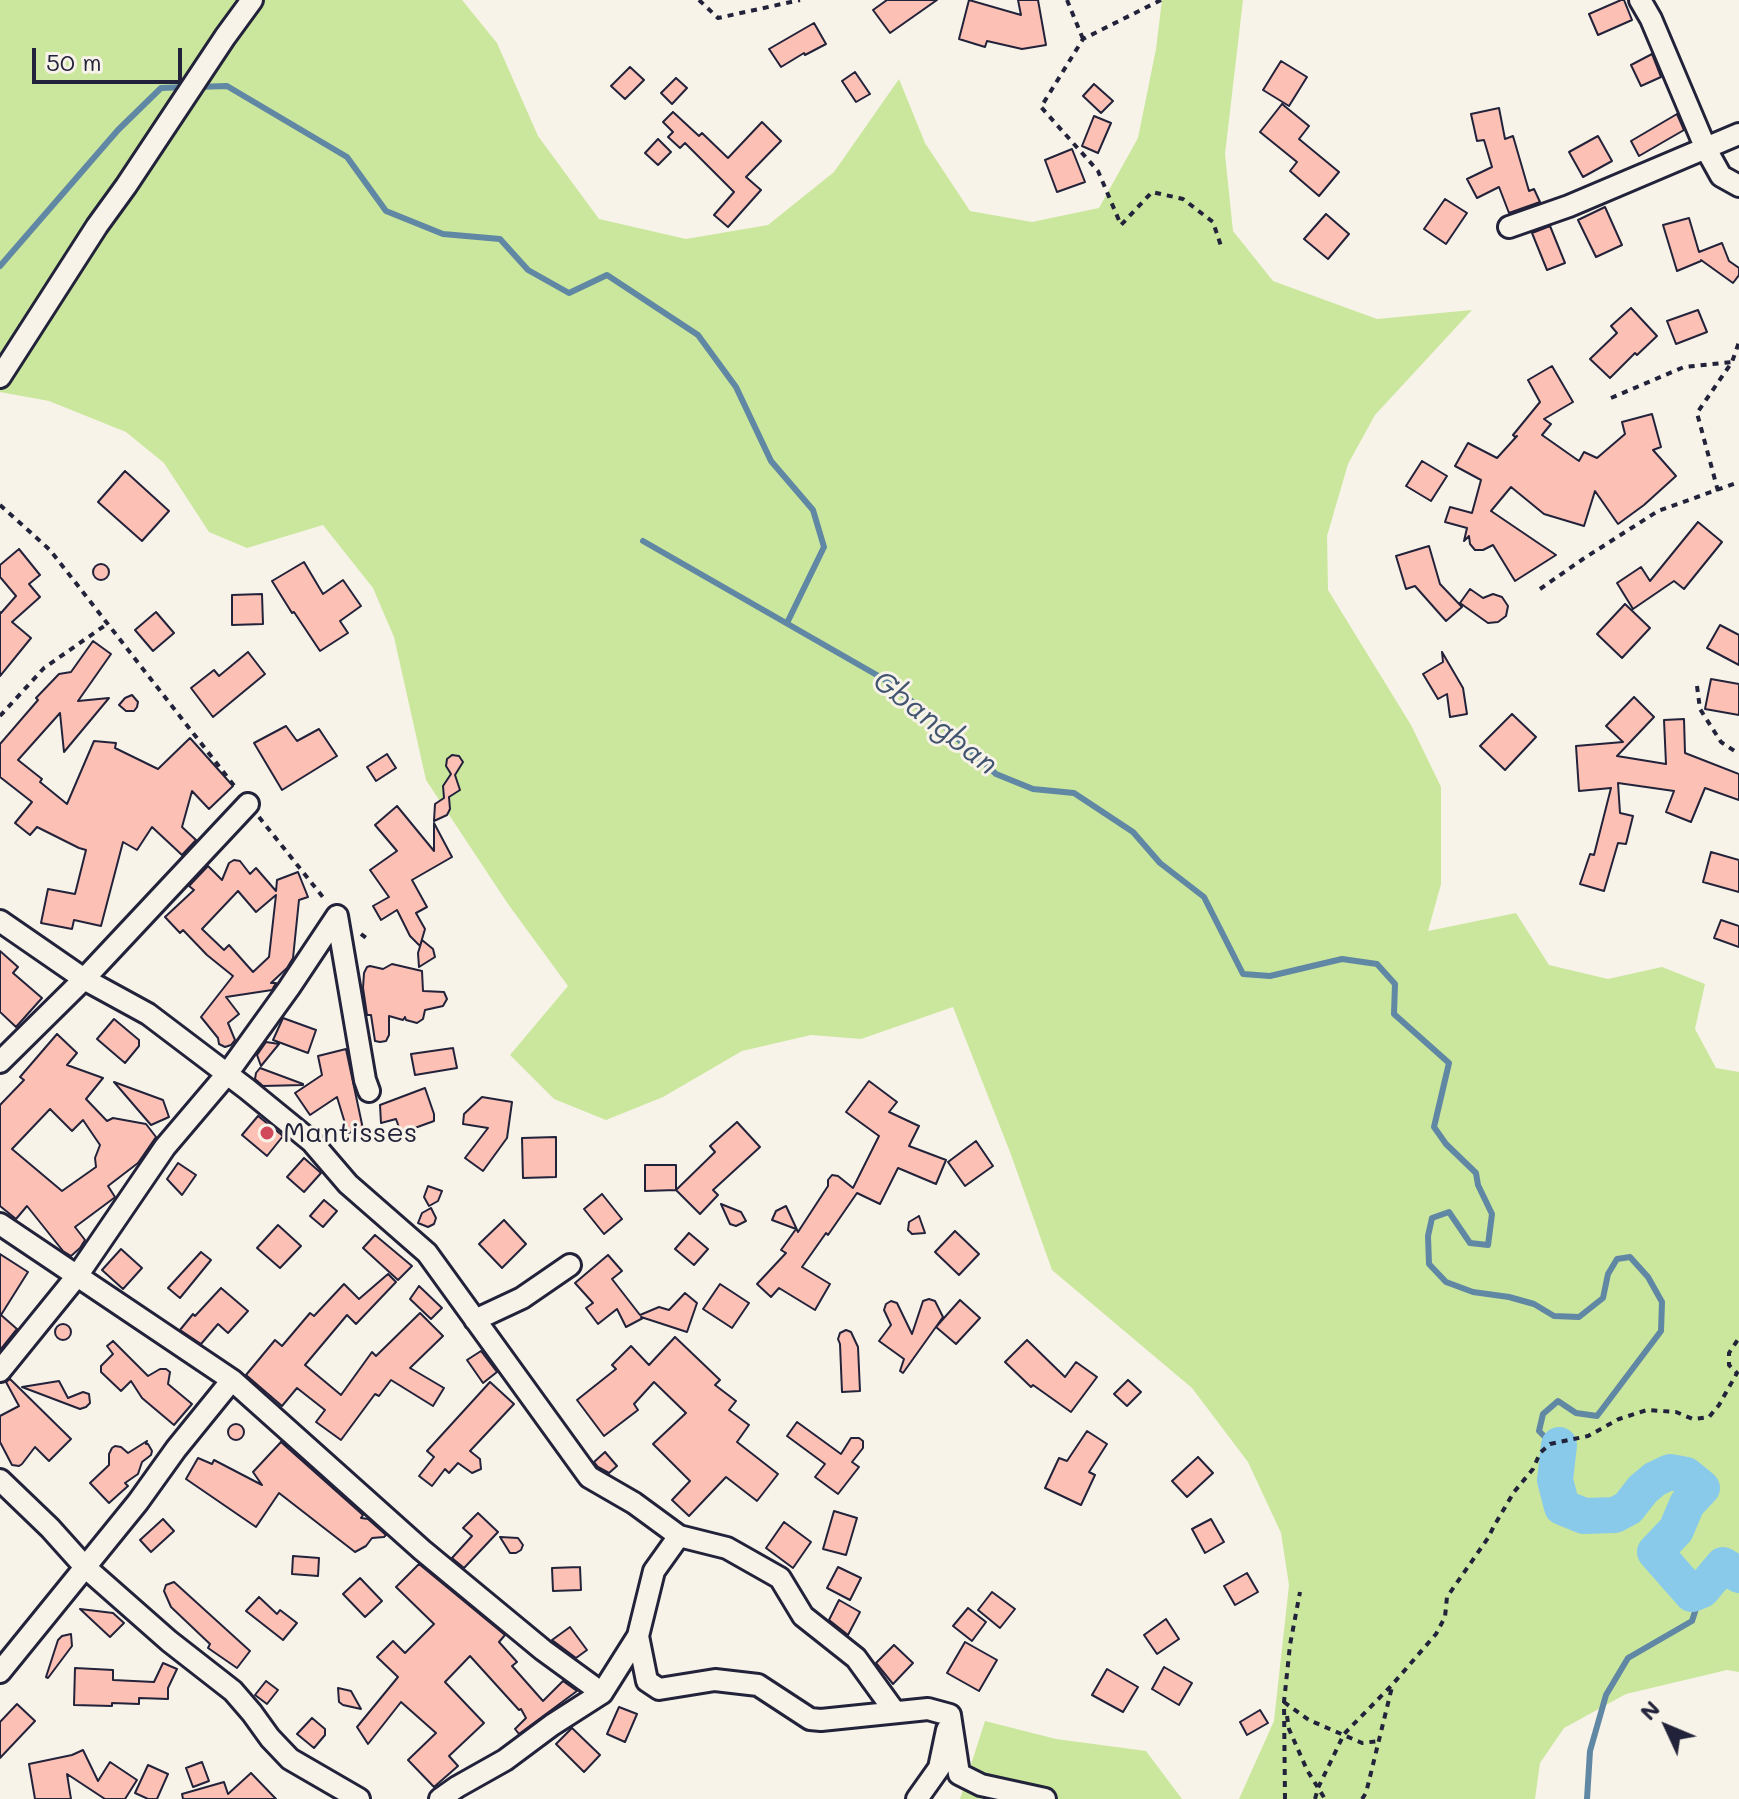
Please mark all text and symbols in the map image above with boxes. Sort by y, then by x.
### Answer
scale bar [36,32,186,82]
text: 50 m [46,46,102,77]
water label: Gbangban [865,663,1005,783]
place label: Mantisses [283,1116,417,1150]
marker: Mantisses [258,1124,276,1142]
north arrow [1627,1687,1707,1767]
text: N [1633,1694,1666,1726]

